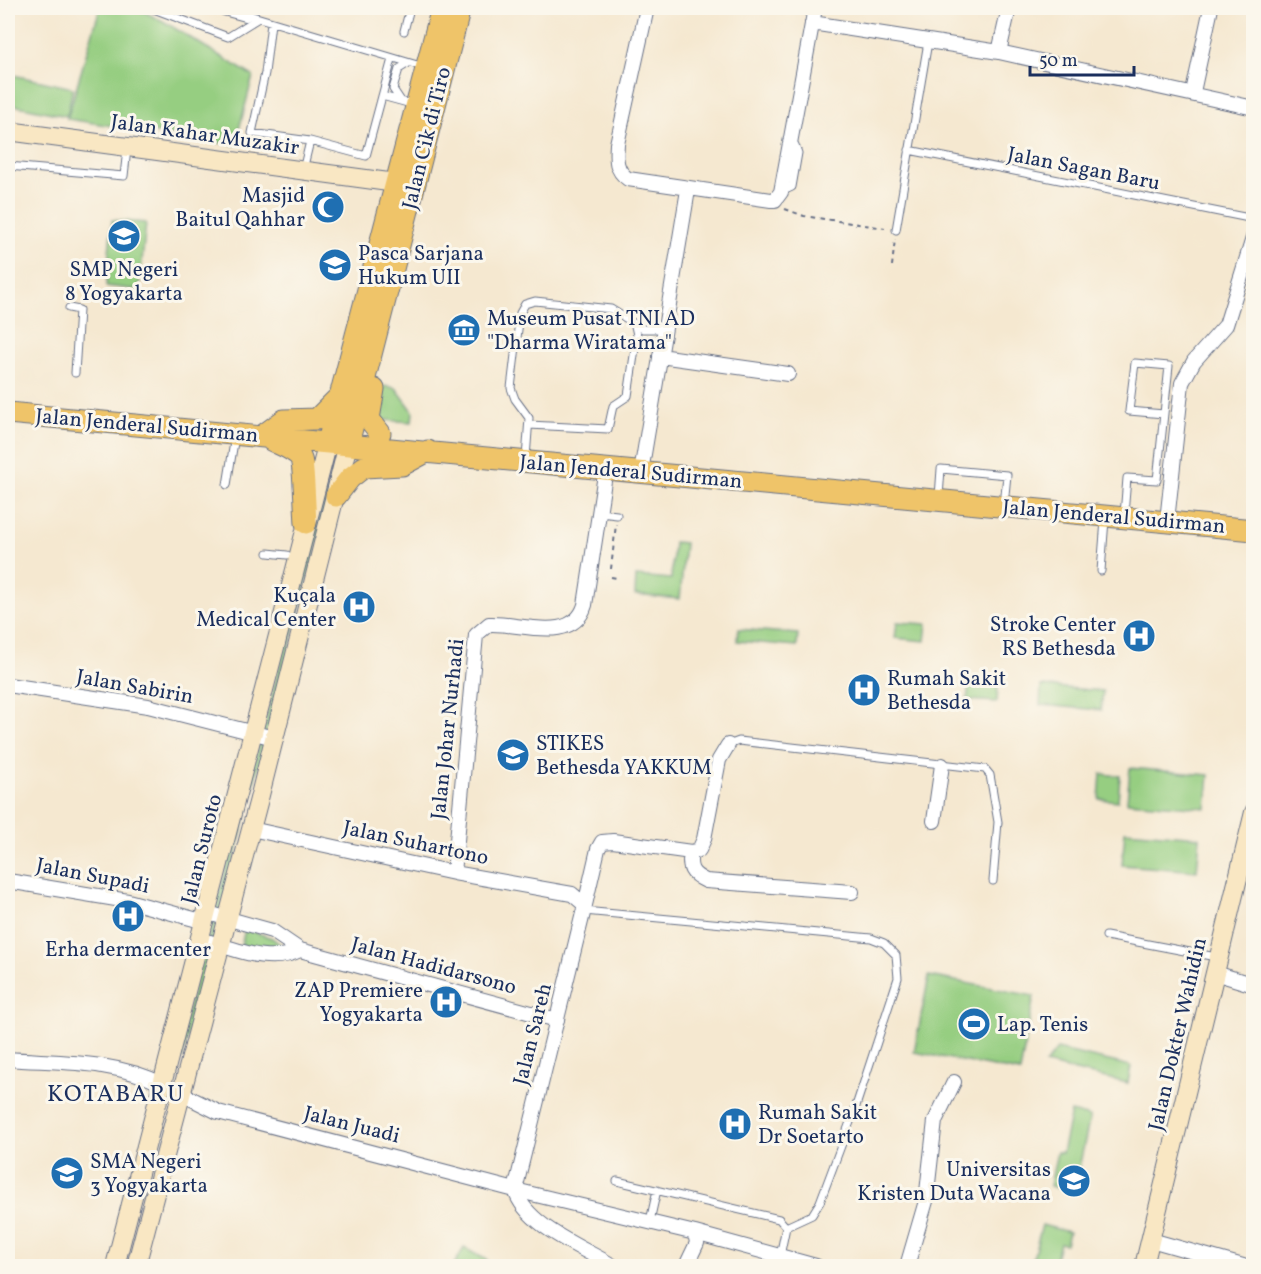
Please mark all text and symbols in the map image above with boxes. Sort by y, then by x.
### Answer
scale bar [1030,39,1134,77]
text: 50 m [1039,49,1078,74]
street label: Jalan Cik di Tiro [396,64,459,213]
street label: Jalan Kahar Muzakir [109,108,301,163]
street label: Jalan Sagan Baru [1005,140,1163,198]
place label: Masjid Baitul Qahhar [175,182,305,235]
mosque icon: Masjid Baitul Qahhar [310,189,346,225]
school or university icon: SMP Negeri 8 Yogyakarta [106,218,142,254]
place label: Pasca Sarjana Hukum UII [358,240,484,293]
school or university icon: Pasca Sarjana Hukum UII [317,247,353,283]
place label: SMP Negeri 8 Yogyakarta [65,256,183,309]
place label: Museum Pusat TNI AD "Dharma Wiratama" [487,305,695,358]
museum icon: Museum Pusat TNI AD "Dharma Wiratama" [446,312,482,348]
street label: Jalan Jenderal Sudirman [34,402,260,451]
street label: Jalan Jenderal Sudirman [518,448,744,497]
street label: Jalan Jenderal Sudirman [1001,493,1227,542]
place label: Kuçala Medical Center [196,582,336,635]
hospital icon: Kuçala Medical Center [341,589,377,625]
place label: Stroke Center RS Bethesda [990,611,1116,664]
hospital icon: Stroke Center RS Bethesda [1121,618,1157,654]
street label: Jalan Johar Nurhadi [425,637,472,821]
street label: Jalan Sabirin [74,663,196,712]
place label: Rumah Sakit Bethesda [887,665,1006,718]
hospital icon: Rumah Sakit Bethesda [846,672,882,708]
place label: STIKES Bethesda YAKKUM [536,730,712,783]
school or university icon: STIKES Bethesda YAKKUM [495,737,531,773]
street label: Jalan Suroto [175,791,230,907]
street label: Jalan Suhartono [340,814,491,873]
street label: Jalan Supadi [34,851,152,902]
hospital icon: Erha dermacenter [110,898,146,934]
street label: Jalan Hadidarsono [348,930,520,1002]
street label: Jalan Dokter Wahidin [1142,935,1215,1134]
place label: Erha dermacenter [45,936,211,965]
place label: ZAP Premiere Yogyakarta [294,977,423,1030]
street label: Jalan Sareh [507,980,560,1088]
hospital icon: ZAP Premiere Yogyakarta [428,984,464,1020]
sports icon: Lap. Tenis [956,1006,992,1042]
place label: Lap. Tenis [997,1011,1088,1040]
district label: KOTABARU [47,1078,185,1112]
place label: Rumah Sakit Dr Soetarto [758,1099,877,1152]
street label: Jalan Juadi [300,1100,403,1151]
hospital icon: Rumah Sakit Dr Soetarto [717,1106,753,1142]
place label: SMA Negeri 3 Yogyakarta [90,1148,208,1201]
school or university icon: SMA Negeri 3 Yogyakarta [49,1155,85,1191]
place label: Universitas Kristen Duta Wacana [857,1156,1051,1209]
school or university icon: Universitas Kristen Duta Wacana [1056,1163,1092,1199]

